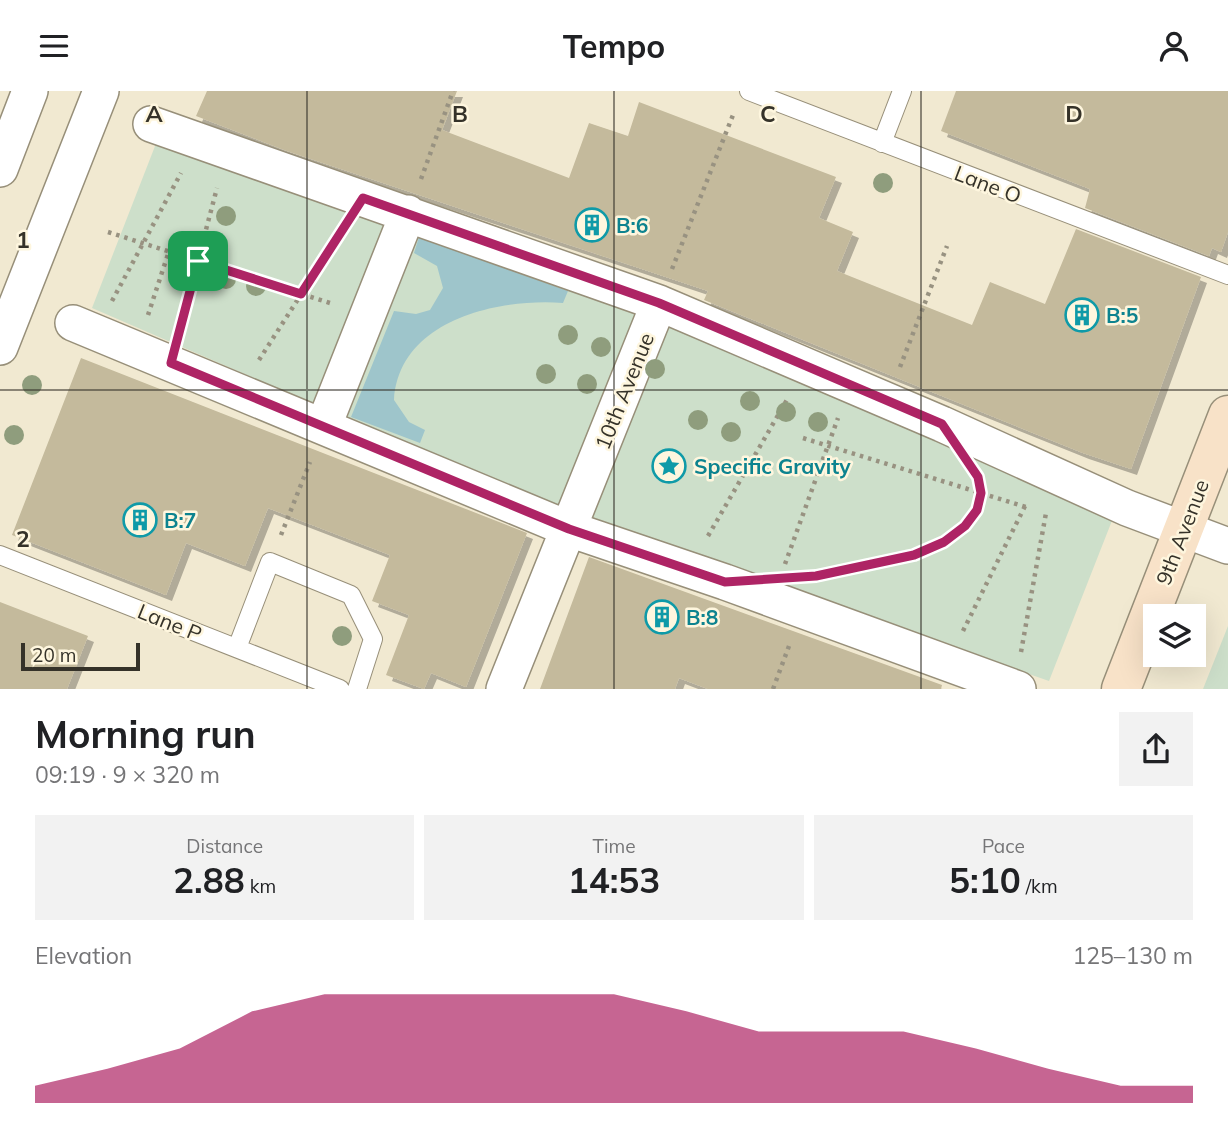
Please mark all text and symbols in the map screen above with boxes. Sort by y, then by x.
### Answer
text: Tempo [563,26,665,66]
icon: menu [35,27,73,65]
icon: person [1155,27,1193,65]
text: A [145,99,163,128]
text: B [452,99,468,128]
text: C [760,99,776,128]
text: D [1065,99,1083,128]
street label: Lane O [951,159,1025,209]
building icon: B:6 [573,206,611,244]
place label: B:6 [616,212,648,238]
text: 1 [16,225,30,254]
pin [168,231,228,291]
icon: arrive [179,242,217,280]
building icon: B:5 [1063,296,1101,334]
place label: B:5 [1106,302,1138,328]
street label: 10th Avenue [589,329,659,453]
place icon: Specific Gravity [650,447,688,485]
place label: Specific Gravity [694,453,851,479]
street label: 9th Avenue [1150,476,1214,588]
building icon: B:7 [121,501,159,539]
place label: B:7 [164,507,196,533]
text: 2 [16,524,30,553]
street label: Lane P [134,597,206,647]
building icon: B:8 [643,598,681,636]
place label: B:8 [686,604,718,630]
map controls [1143,604,1206,667]
button: layers [1143,604,1206,667]
scale bar [21,640,140,672]
text: 20 m [32,643,76,667]
text: Morning run [35,710,256,758]
button: share [1119,712,1193,786]
text: 09:19 · 9 × 320 m [35,760,220,789]
text: Distance [186,834,263,858]
text: Time [592,834,636,858]
text: Pace [982,834,1025,858]
text: 2.88 [173,858,245,902]
text: 14:53 [568,858,660,902]
text: 5:10 [949,858,1021,902]
text: km [245,874,276,898]
text: /km [1021,874,1058,898]
text: Elevation [35,941,132,970]
text: 125–130 m [1072,941,1193,970]

